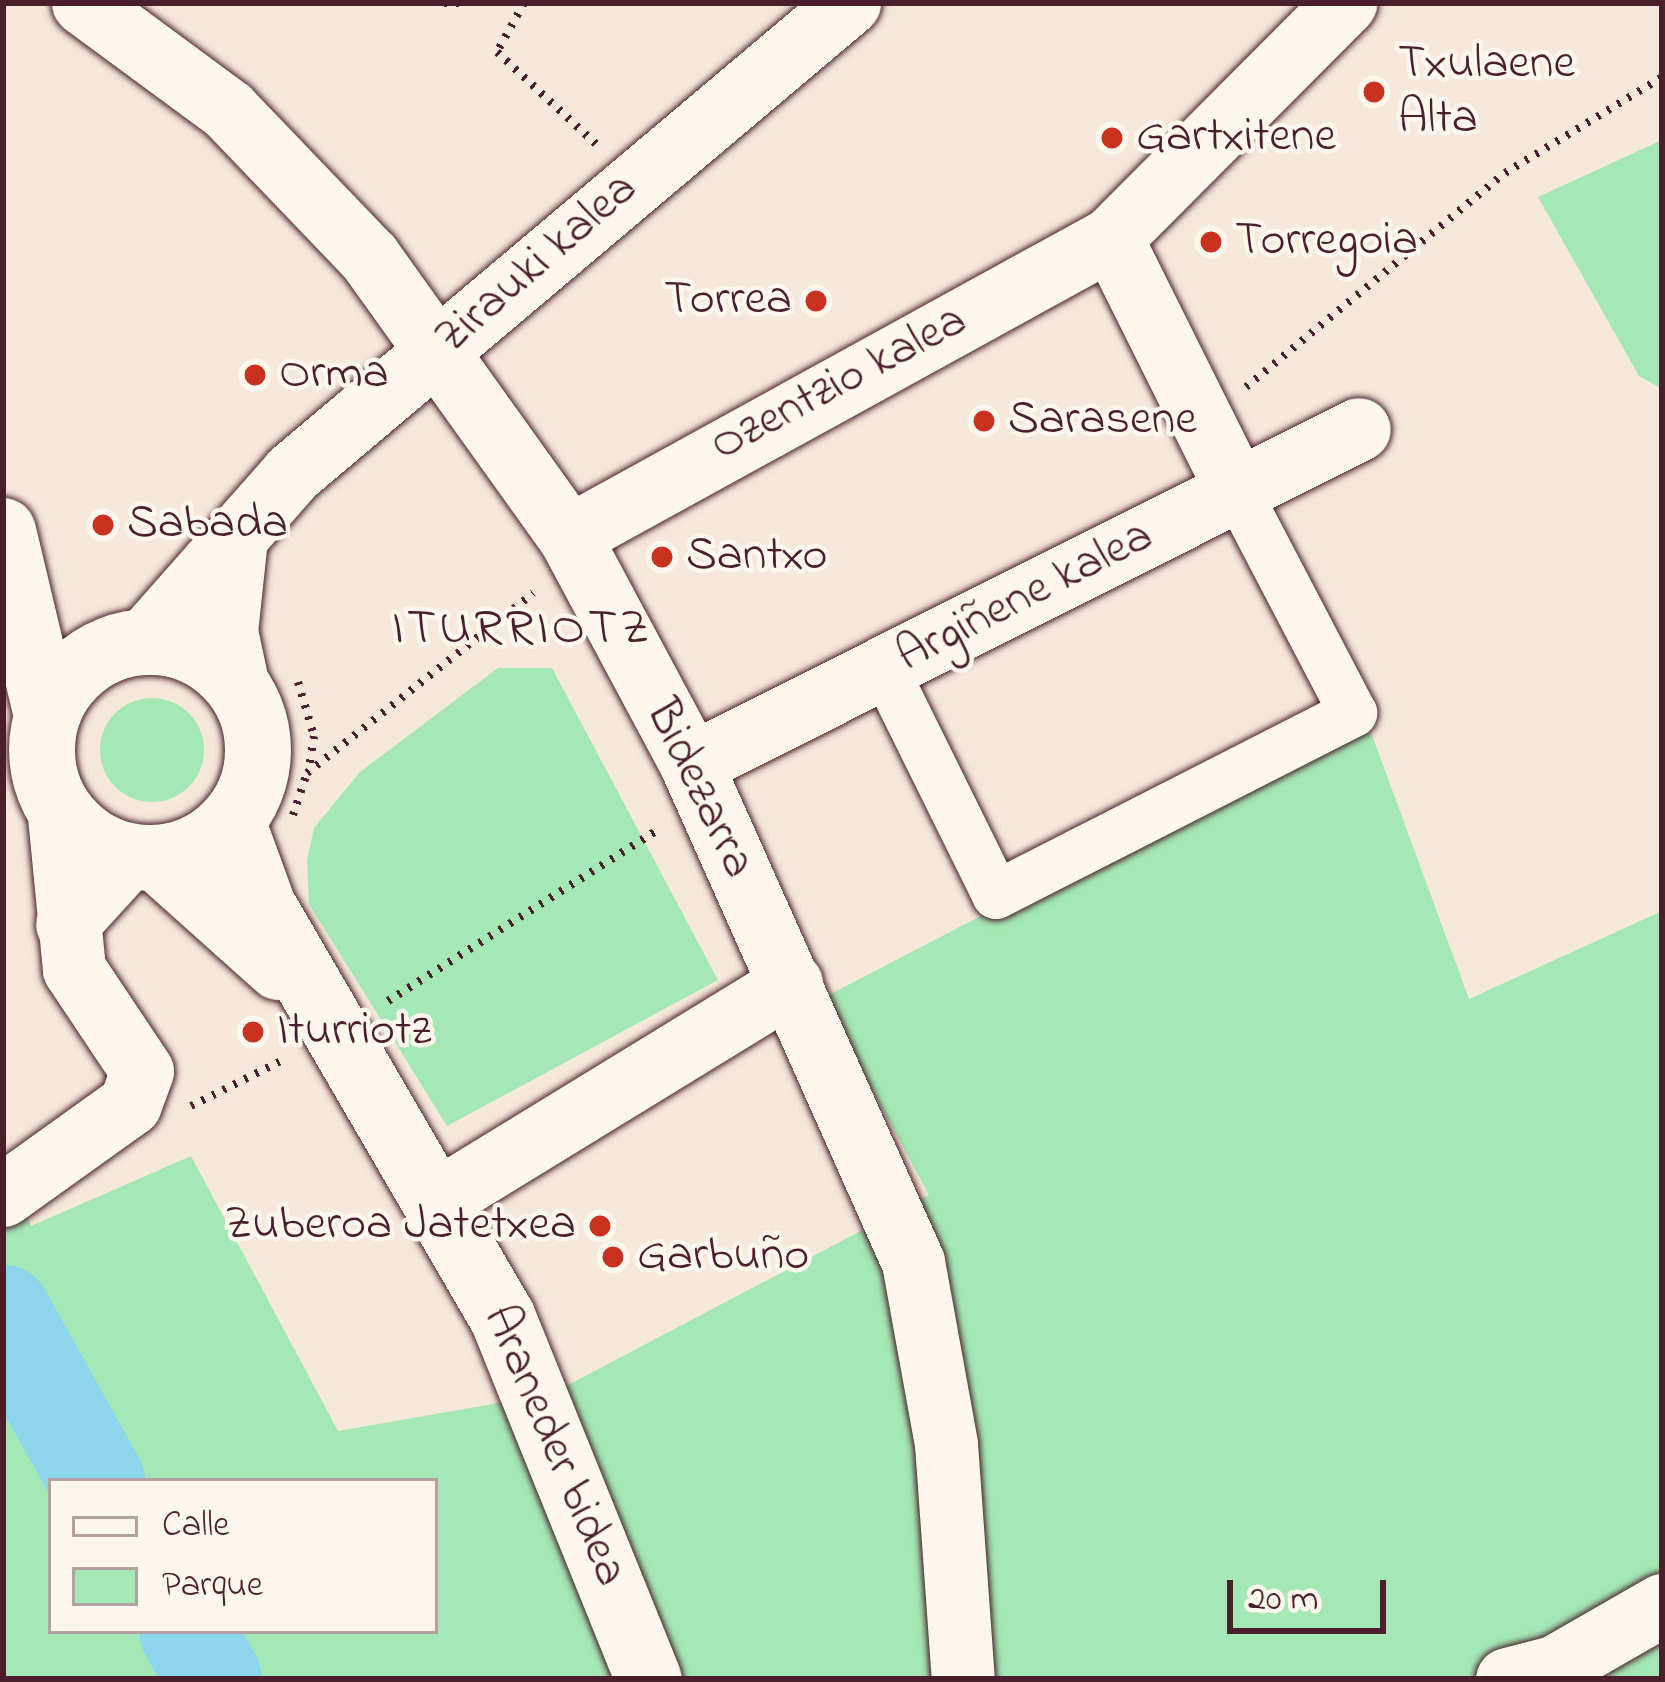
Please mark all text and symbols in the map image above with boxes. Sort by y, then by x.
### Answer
place label: Txulaene Alta [1398,35,1575,148]
marker: Txulaene Alta [1361,79,1387,105]
place label: Gartxitene [1136,109,1336,167]
marker: Gartxitene [1099,125,1125,151]
street label: Zirauki kalea [424,161,650,367]
place label: Torregoia [1235,213,1418,271]
marker: Torregoia [1198,229,1224,255]
place label: Torrea [664,272,792,330]
marker: Torrea [803,288,829,314]
street label: Ozentzio kalea [701,293,977,475]
place label: Orma [279,346,389,404]
marker: Orma [242,362,268,388]
place label: Sarasene [1008,392,1197,450]
marker: Sarasene [971,408,997,434]
place label: Sabada [127,496,288,554]
street label: Argiñene kalea [887,508,1163,686]
marker: Sabada [90,512,116,538]
place label: Santxo [686,528,828,586]
marker: Santxo [649,544,675,570]
district label: ITURRIOTZ [392,599,652,661]
street label: Bidezarra [631,690,767,888]
place label: Iturriotz [277,1003,431,1061]
marker: Iturriotz [240,1019,266,1045]
place label: Zuberoa Jatetxea [225,1197,576,1255]
marker: Zuberoa Jatetxea [587,1213,613,1239]
place label: Garbuño [637,1228,809,1286]
marker: Garbuño [600,1244,626,1270]
street label: Araneder bidea [469,1297,639,1595]
legend [48,1478,438,1634]
text: Calle [162,1500,229,1553]
scale bar [1233,1556,1392,1630]
text: Parque [162,1560,263,1613]
text: 20 m [1248,1574,1318,1627]

